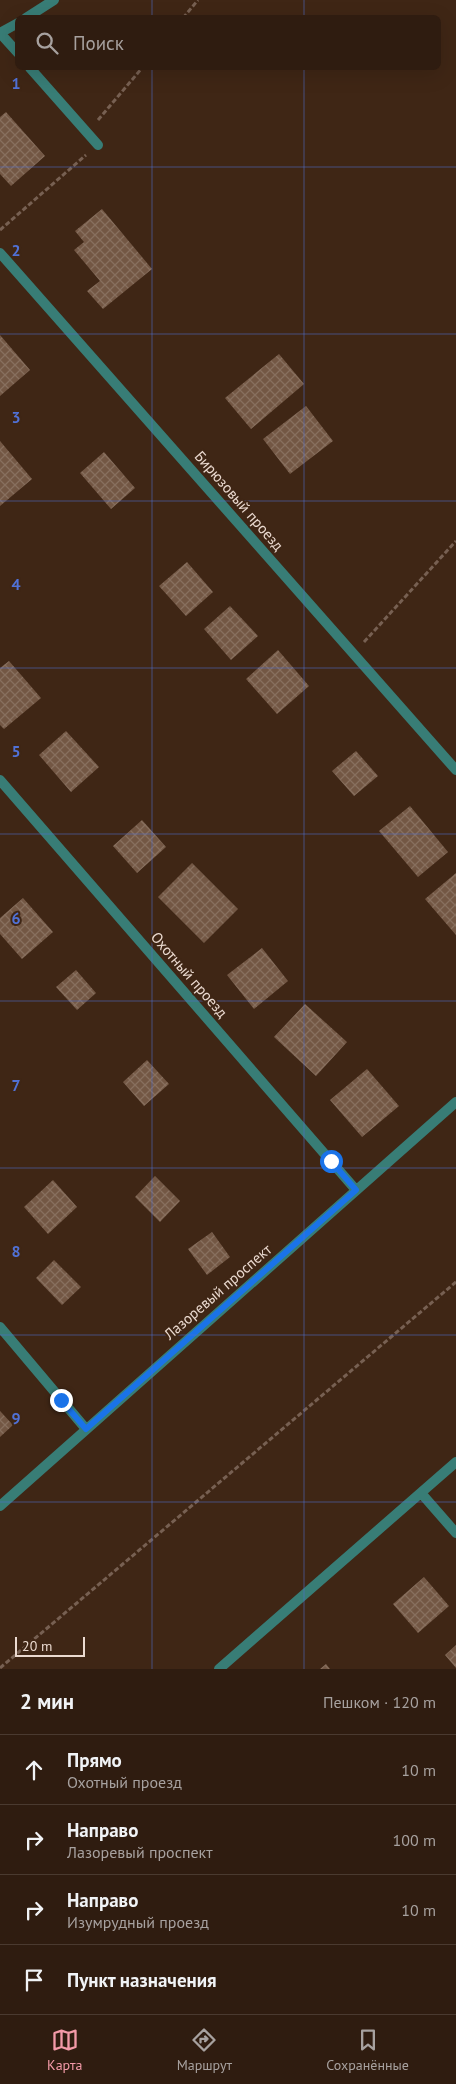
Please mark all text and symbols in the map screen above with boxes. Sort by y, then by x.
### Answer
search box [15,15,441,70]
icon: search [33,29,61,57]
text: Поиск [73,31,124,55]
text: 1 [11,73,21,93]
text: 2 [11,240,21,260]
text: 3 [11,407,21,427]
street label: Бирюзовый проезд [191,447,288,554]
text: 4 [11,574,21,594]
text: 5 [11,741,21,761]
text: 6 [11,908,21,928]
street label: Охотный проезд [147,928,232,1022]
text: 7 [11,1075,21,1095]
route start [320,1150,343,1173]
street label: Лазоревый проспект [159,1240,275,1344]
text: 8 [11,1241,21,1261]
route end [50,1389,73,1412]
text: 9 [11,1408,21,1428]
scale bar [15,1634,85,1657]
text: 20 m [22,1637,52,1655]
text: 2 мин [20,1688,74,1715]
text: Пешком · 120 m [323,1692,436,1712]
text: Прямо [67,1748,122,1772]
icon: ahead [20,1756,48,1784]
text: 10 m [401,1760,436,1780]
text: Охотный проезд [67,1772,182,1792]
text: Направо [67,1818,138,1842]
icon: right [20,1826,48,1854]
text: 100 m [393,1830,436,1850]
text: Лазоревый проспект [67,1842,213,1862]
text: Направо [67,1888,138,1912]
icon: right [20,1896,48,1924]
text: 10 m [401,1900,436,1920]
text: Изумрудный проезд [67,1912,209,1932]
icon: arrive [20,1966,48,1994]
text: Пункт назначения [67,1968,217,1992]
tab: Карта [47,2026,82,2074]
tab: Маршрут [177,2026,232,2074]
tab: Сохранённые [326,2026,409,2074]

